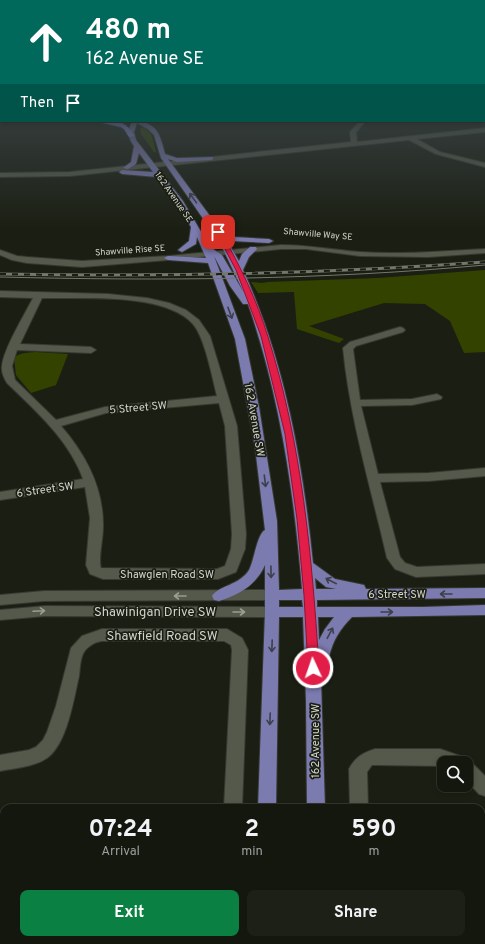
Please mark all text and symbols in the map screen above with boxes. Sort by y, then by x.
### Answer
text: 480 m [86,13,171,49]
icon: ahead [20,16,72,68]
text: 162 Avenue SE [86,48,204,71]
icon: arrive [62,92,84,114]
text: Then [20,94,54,113]
street label: 162 Avenue SE [152,170,195,225]
one-way arrow [189,193,197,204]
pin [201,215,235,249]
icon: arrive [207,221,229,243]
street label: Shawville Way SE [283,226,353,243]
street label: Shawville Rise SE [95,243,165,258]
one-way arrow [227,307,235,319]
street label: 162 Avenue SW [241,382,267,458]
street label: 5 Street SW [109,398,168,417]
one-way arrow [261,474,269,487]
street label: 6 Street SW [16,479,75,501]
one-way arrow [268,565,275,578]
street label: Shawglen Road SW [120,568,214,582]
one-way arrow [325,577,337,585]
street label: 6 Street SW [368,588,426,602]
one-way arrow [440,590,453,598]
one-way arrow [174,592,187,600]
street label: Shawinigan Drive SW [94,605,216,621]
one-way arrow [32,608,45,615]
one-way arrow [232,608,245,616]
one-way arrow [380,608,393,616]
one-way arrow [327,627,334,639]
street label: Shawfield Road SW [106,629,218,645]
one-way arrow [268,639,275,652]
position arrow [292,647,334,689]
street label: 162 Avenue SW [309,704,323,778]
one-way arrow [266,712,273,725]
map controls [437,756,473,792]
button: search [437,756,473,792]
text: 07:24 [88,815,153,845]
text: 2 [245,815,259,845]
text: 590 [351,815,397,845]
text: Arrival [101,844,140,860]
text: min [241,844,263,860]
text: m [368,844,379,860]
button: Exit [20,890,239,936]
button: Share [247,890,465,936]

